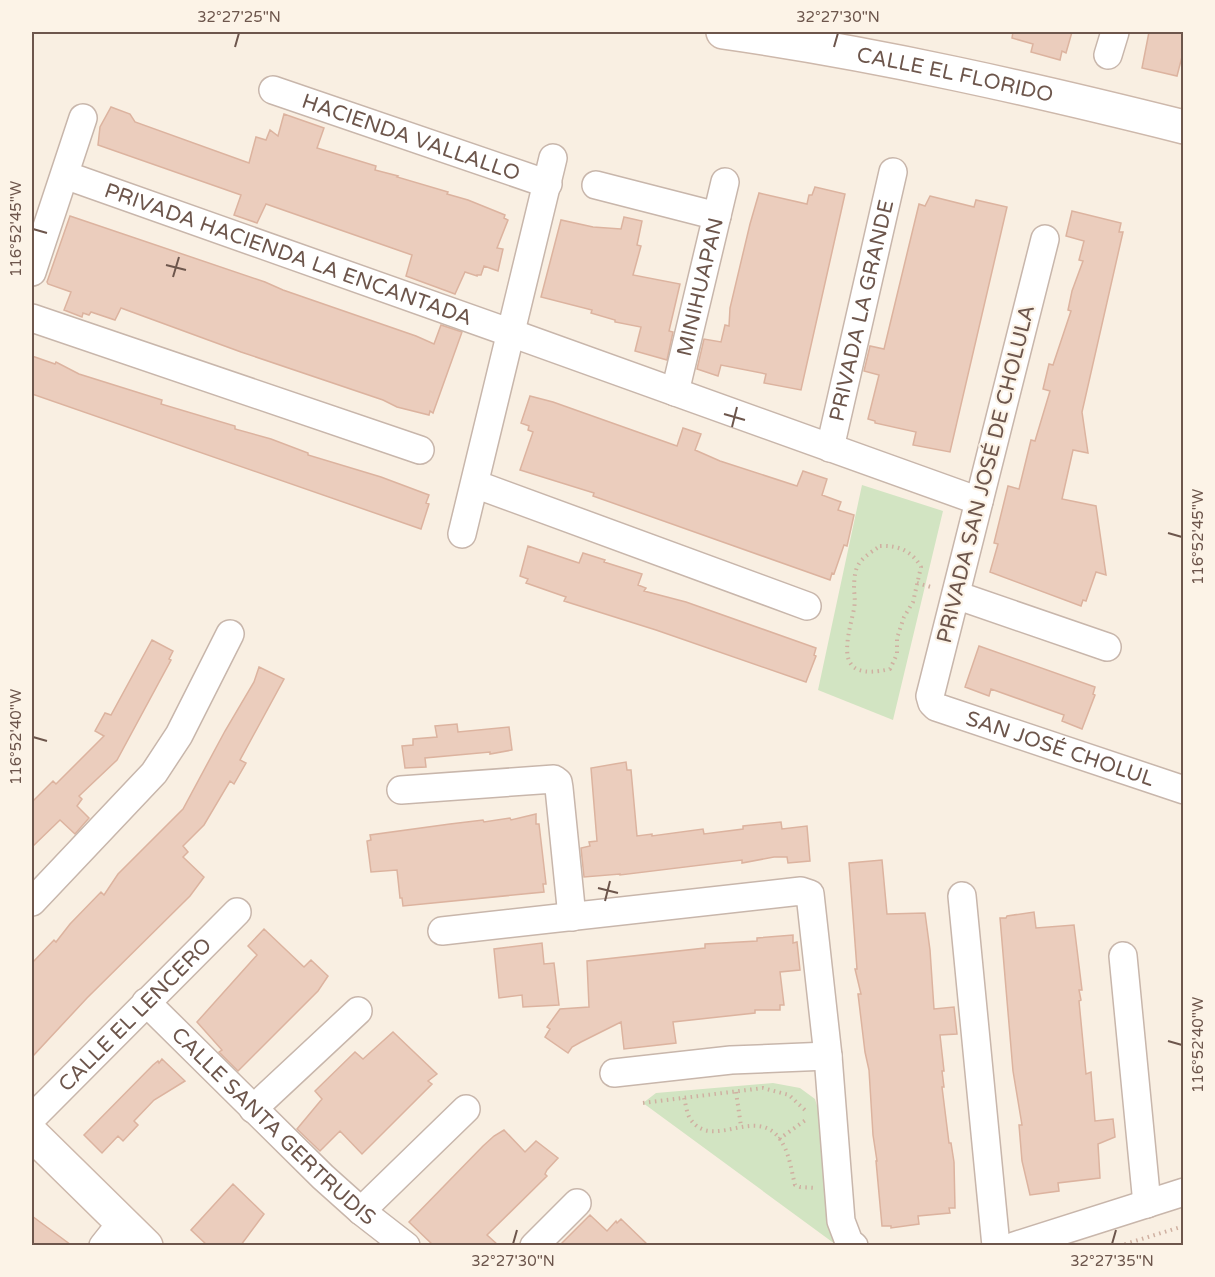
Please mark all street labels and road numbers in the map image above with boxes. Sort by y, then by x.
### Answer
street label: CALLE EL FLORIDO [855,42,1056,108]
street label: HACIENDA VALLALLO [299,88,523,186]
street label: PRIVADA HACIENDA LA ENCANTADA [101,178,476,331]
street label: PRIVADA LA GRANDE [824,197,899,424]
street label: MINIHUAPAN [671,215,729,359]
street label: PRIVADA SAN JOSÉ DE CHOLULA [932,302,1040,646]
street label: SAN JOSÉ CHOLUL [963,705,1157,792]
street label: CALLE EL LENCERO [53,932,217,1097]
street label: CALLE SANTA GERTRUDIS [166,1022,381,1230]

